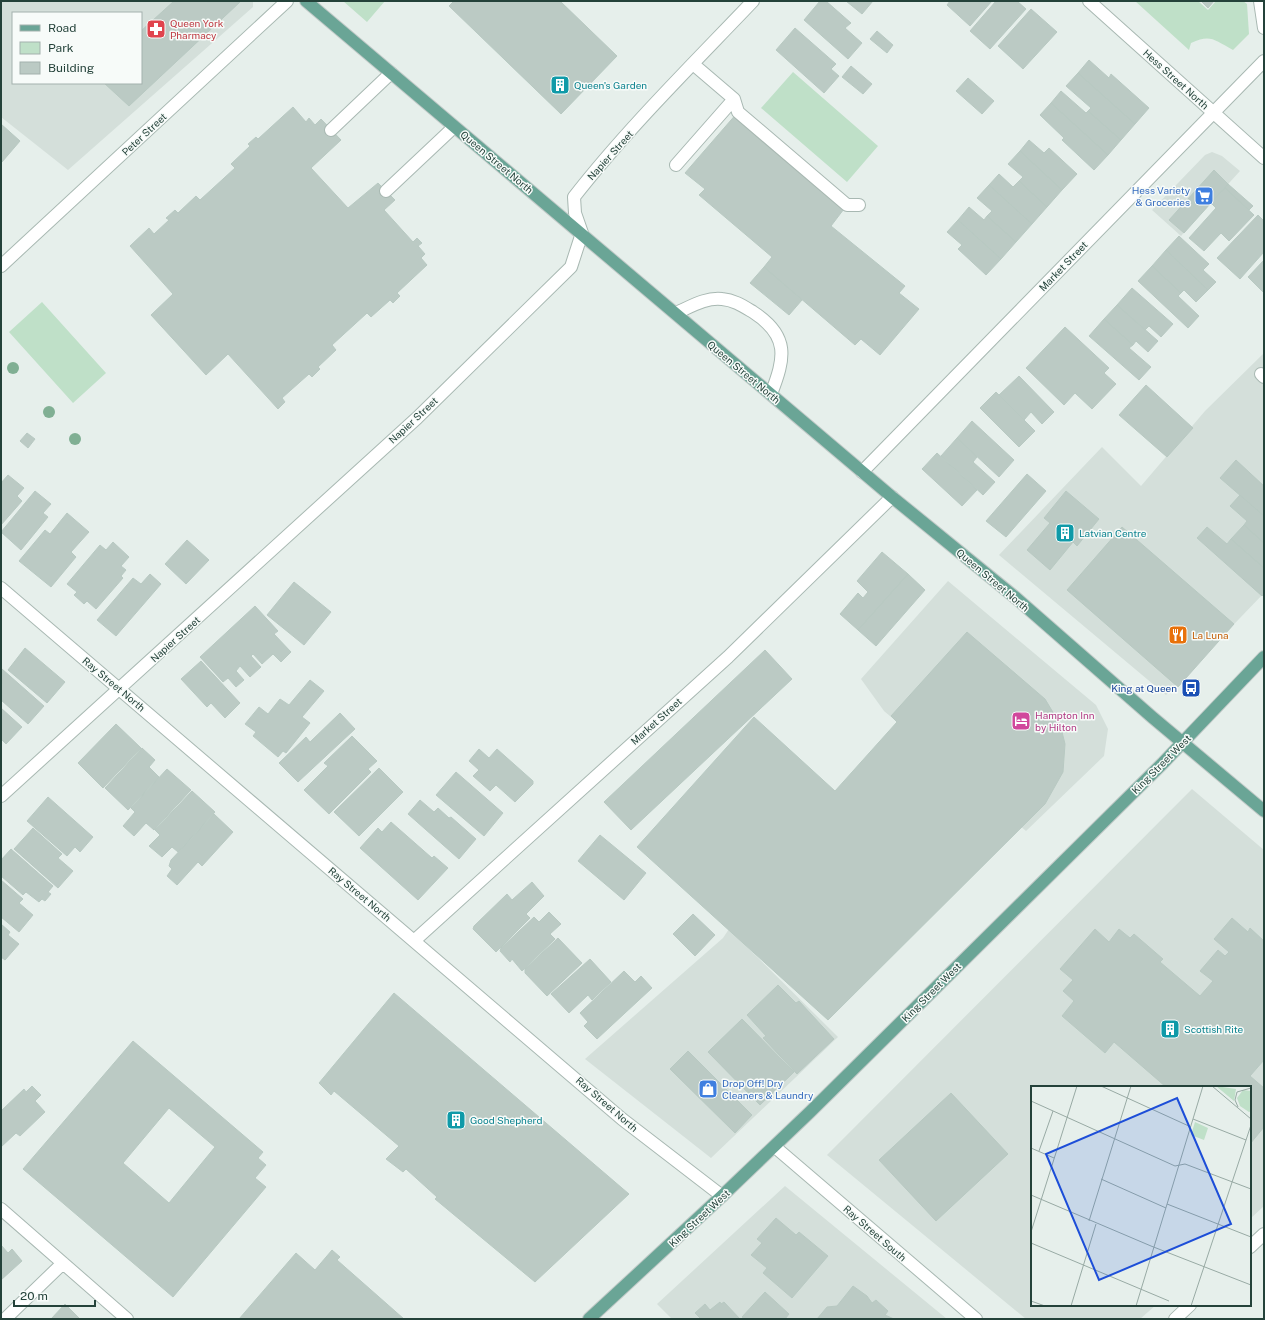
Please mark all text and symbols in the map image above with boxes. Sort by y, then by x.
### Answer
legend [12,12,142,84]
place label: Queen York Pharmacy [170,17,224,41]
pharmacy icon: Queen York Pharmacy [145,18,167,40]
text: Road [48,21,76,35]
text: Park [48,41,74,55]
street label: Hess Street North [1141,46,1211,112]
text: Building [48,61,94,75]
building icon: Queen's Garden [549,74,571,96]
place label: Queen's Garden [574,79,647,91]
street label: Peter Street [119,110,169,158]
street label: Queen Street North [458,128,536,196]
street label: Napier Street [585,128,636,182]
place label: Hess Variety & Groceries [1132,184,1191,208]
supermarket icon: Hess Variety & Groceries [1193,185,1215,207]
street label: Market Street [1036,239,1090,293]
street label: Queen Street North [705,338,783,406]
street label: Napier Street [386,394,440,446]
building icon: Latvian Centre [1054,522,1076,544]
place label: Latvian Centre [1079,527,1147,539]
street label: Queen Street North [954,546,1032,614]
street label: Napier Street [148,613,202,664]
restaurant icon: La Luna [1167,624,1189,646]
place label: La Luna [1192,629,1229,641]
street label: Ray Street North [80,654,148,714]
bus stop icon: King at Queen [1180,677,1202,699]
place label: King at Queen [1111,682,1177,694]
street label: Market Street [628,695,684,747]
place label: Hampton Inn by Hilton [1035,709,1095,733]
hotel icon: Hampton Inn by Hilton [1010,710,1032,732]
street label: King Street West [1129,732,1193,796]
street label: Ray Street North [326,864,394,924]
street label: King Street West [899,960,963,1024]
building icon: Scottish Rite [1159,1018,1181,1040]
place label: Scottish Rite [1184,1023,1243,1035]
street label: Ray Street North [574,1074,641,1134]
place label: Drop Off! Dry Cleaners & Laundry [722,1077,814,1101]
shop icon: Drop Off! Dry Cleaners & Laundry [697,1078,719,1100]
inset map [1031,1086,1251,1306]
building icon: Good Shepherd [445,1109,467,1131]
place label: Good Shepherd [470,1114,542,1126]
street label: King Street West [666,1187,732,1249]
street label: Ray Street South [841,1202,909,1264]
scale bar [14,1282,95,1308]
text: 20 m [20,1289,48,1303]

